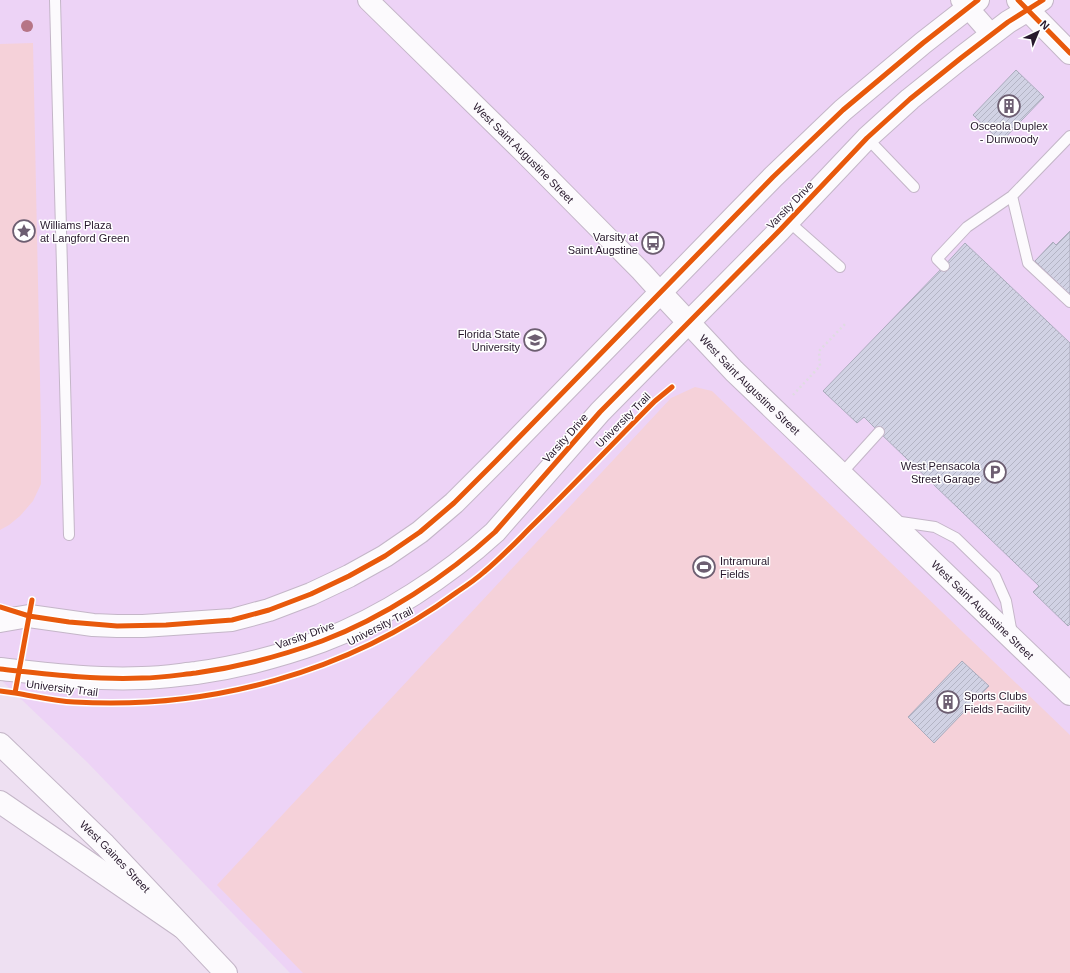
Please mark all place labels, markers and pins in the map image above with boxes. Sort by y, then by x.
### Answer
building icon: Osceola Duplex - Dunwoody [996,93,1022,119]
place label: Osceola Duplex - Dunwoody [970,120,1048,145]
place icon: Williams Plaza at Langford Green [11,218,37,244]
place label: Williams Plaza at Langford Green [40,219,129,244]
bus stop icon: Varsity at Saint Augstine [640,230,666,256]
place label: Varsity at Saint Augstine [568,231,638,256]
school or university icon: Florida State University [522,327,548,353]
place label: Florida State University [458,328,520,353]
parking icon: West Pensacola Street Garage [982,459,1008,485]
place label: West Pensacola Street Garage [901,460,981,485]
sports icon: Intramural Fields [691,554,717,580]
place label: Intramural Fields [720,555,770,580]
building icon: Sports Clubs Fields Facility [935,689,961,715]
place label: Sports Clubs Fields Facility [964,690,1031,715]

